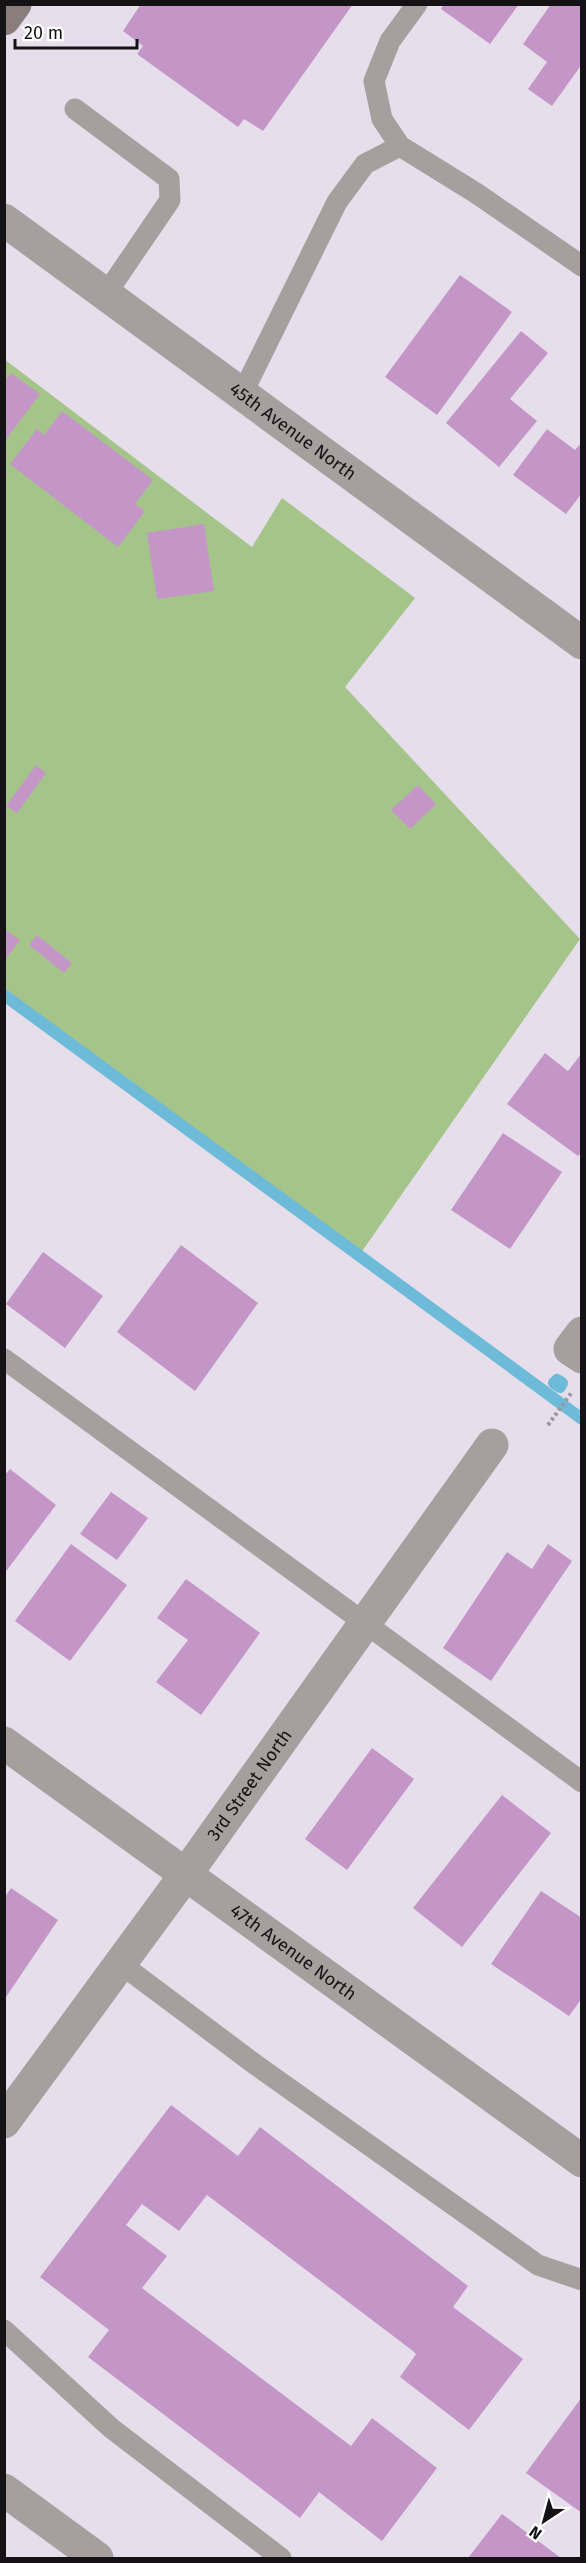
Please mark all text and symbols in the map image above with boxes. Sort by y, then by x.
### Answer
scale bar [15,12,136,50]
text: 20 m [24,22,63,44]
street label: 45th Avenue North [225,378,361,485]
street label: 3rd Street North [202,1725,297,1845]
street label: 47th Avenue North [226,1899,361,2005]
north arrow [514,2491,574,2551]
text: N [526,2522,545,2544]

